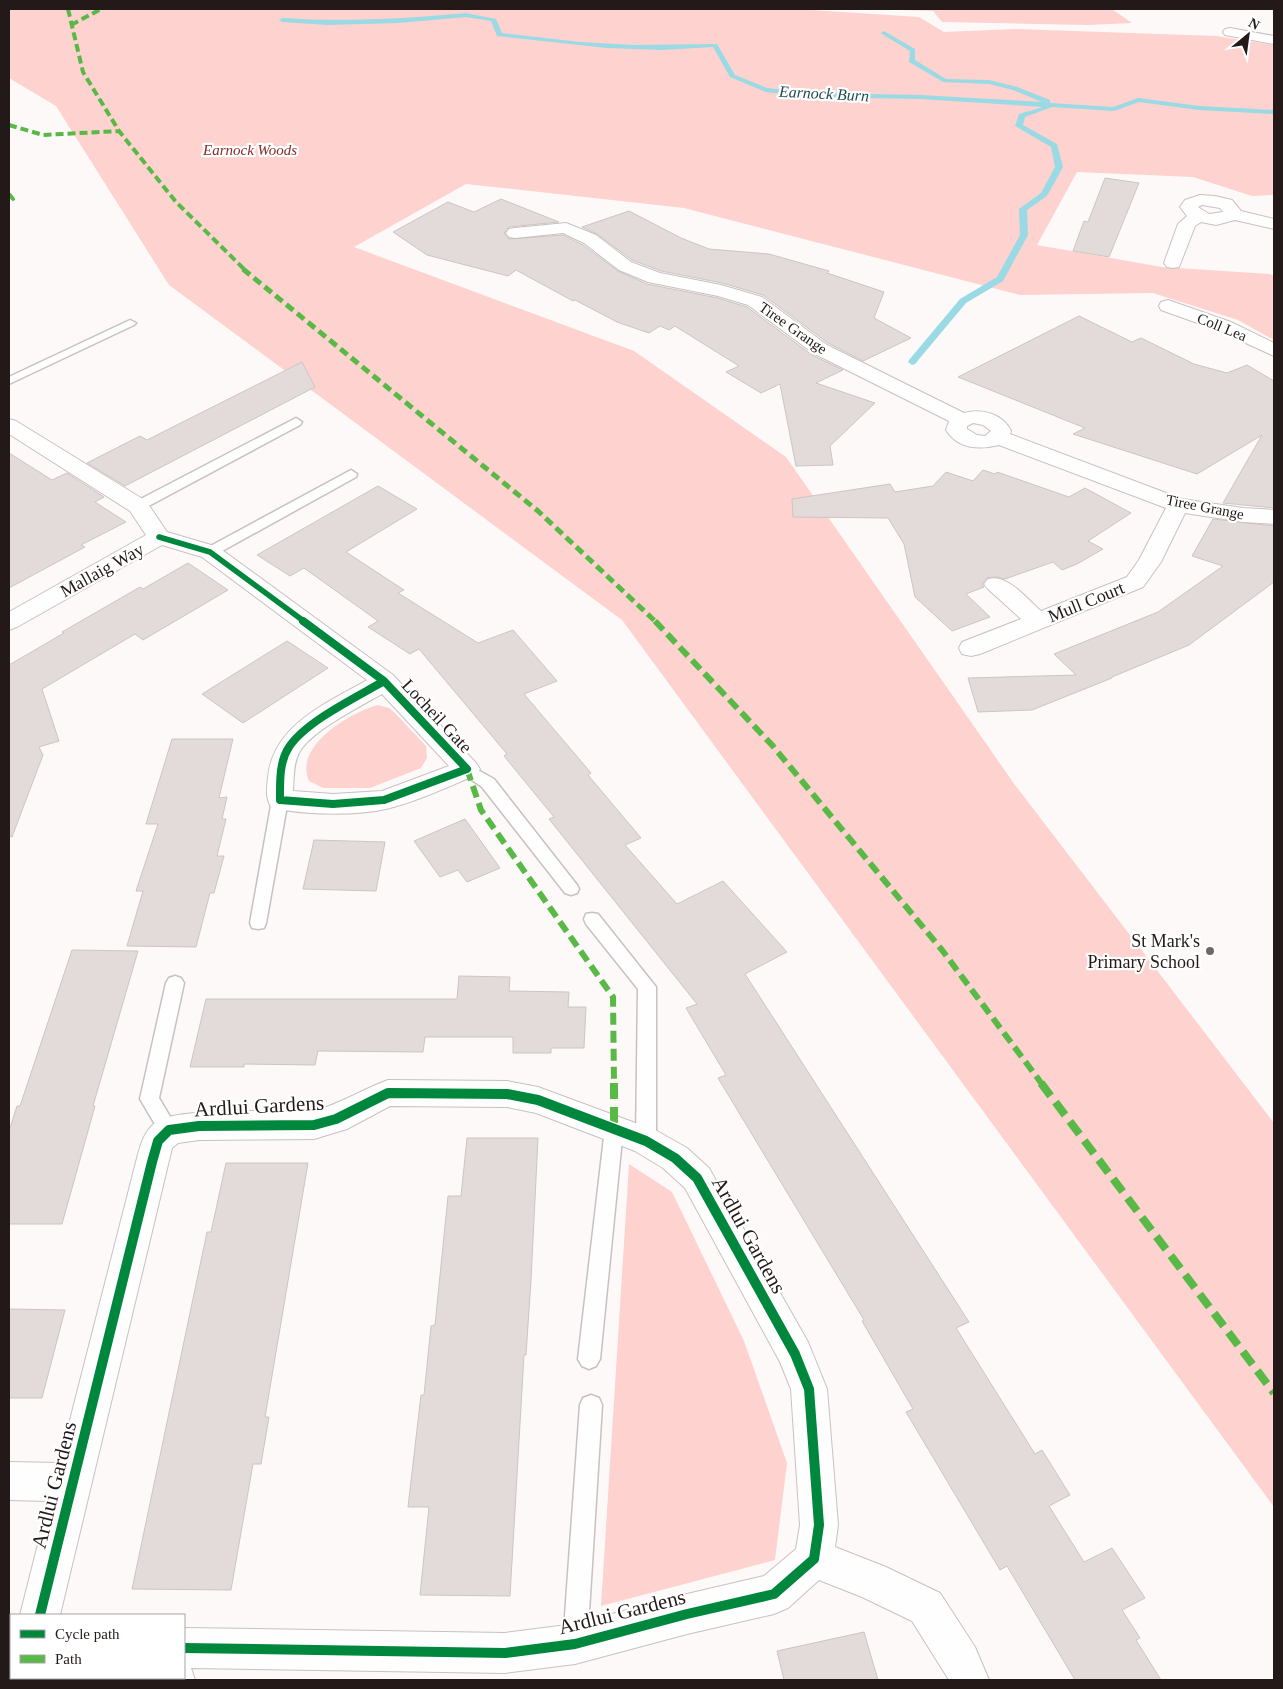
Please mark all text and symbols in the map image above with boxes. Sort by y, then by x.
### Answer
north arrow [1223,10,1273,60]
text: N [1246,15,1262,33]
water label: Earnock Burn [777,83,869,104]
park label: Earnock Woods [202,142,297,158]
street label: Tiree Grange [756,299,830,357]
street label: Coll Lea [1195,310,1249,344]
street label: Tiree Grange [1165,492,1246,522]
street label: Mallaig Way [57,539,147,601]
street label: Mull Court [1045,578,1127,626]
street label: Locheil Gate [398,675,476,757]
place label: St Mark's Primary School [1088,931,1200,972]
marker: St Mark's Primary School [1204,945,1216,957]
street label: Ardlui Gardens [193,1091,325,1121]
street label: Ardlui Gardens [707,1172,791,1298]
street label: Ardlui Gardens [27,1419,81,1551]
street label: Ardlui Gardens [556,1585,688,1639]
legend [10,1614,185,1679]
text: Cycle path [55,1626,120,1642]
text: Path [55,1651,82,1667]

